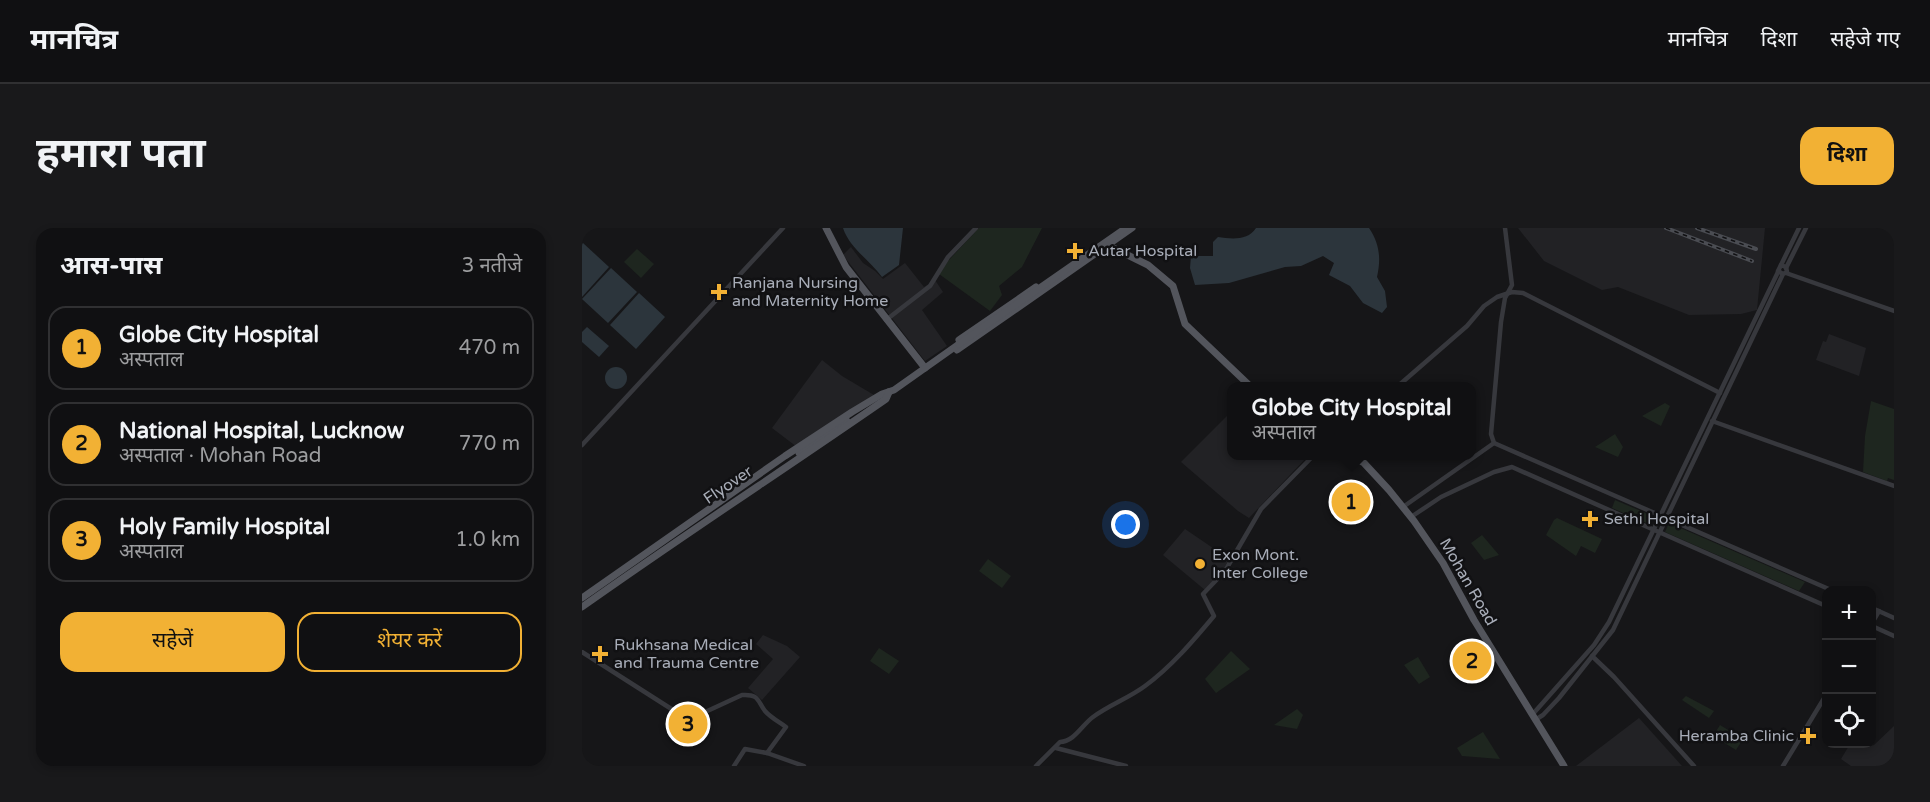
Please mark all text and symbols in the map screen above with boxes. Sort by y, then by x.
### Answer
text: मानचित्र [30,23,118,57]
text: मानचित्र [1668,27,1728,52]
text: दिशा [1761,27,1797,52]
text: सहेजे गए [1830,27,1900,52]
button: दिशा [1800,127,1894,185]
text: हमारा पता [36,128,206,179]
place label: Autar Hospital [1088,241,1197,261]
marker: Autar Hospital [1066,242,1084,260]
text: आस-पास [60,250,162,281]
text: 3 नतीजे [462,254,522,278]
place label: Ranjana Nursing and Maternity Home [732,273,888,311]
marker: Ranjana Nursing and Maternity Home [710,283,728,301]
text: Globe City Hospital [119,322,319,348]
text: 1 [75,336,88,360]
text: 470 m [459,336,520,360]
text: अस्पताल [119,348,184,372]
popup [1227,382,1476,460]
text: Globe City Hospital [1251,395,1452,421]
text: National Hospital, Lucknow [119,418,404,444]
text: अस्पताल [1251,421,1316,445]
text: 2 [75,432,88,456]
text: 770 m [459,432,520,456]
text: अस्पताल · Mohan Road [119,444,321,468]
street label: Flyover [700,461,757,509]
pin: 1 [1332,480,1370,524]
place label: Sethi Hospital [1604,509,1709,529]
your location [1111,510,1140,539]
marker: Sethi Hospital [1581,510,1599,528]
text: Holy Family Hospital [119,514,330,540]
text: 3 [75,528,88,552]
text: 1.0 km [455,528,520,552]
street label: Mohan Road [1435,535,1501,629]
text: अस्पताल [119,540,184,564]
place label: Exon Mont. Inter College [1212,545,1308,583]
marker: Exon Mont. Inter College [1193,557,1207,571]
map controls [1822,586,1876,748]
button: + [1822,586,1876,640]
button: सहेजें [60,612,285,672]
button: शेयर करें [297,612,522,672]
place label: Rukhsana Medical and Trauma Centre [614,635,759,673]
pin: 2 [1452,638,1492,684]
button: − [1822,640,1876,694]
marker: Rukhsana Medical and Trauma Centre [591,645,609,663]
button: locate [1822,694,1876,748]
pin: 3 [668,702,708,746]
place label: Heramba Clinic [1679,726,1794,746]
marker: Heramba Clinic [1799,727,1817,745]

